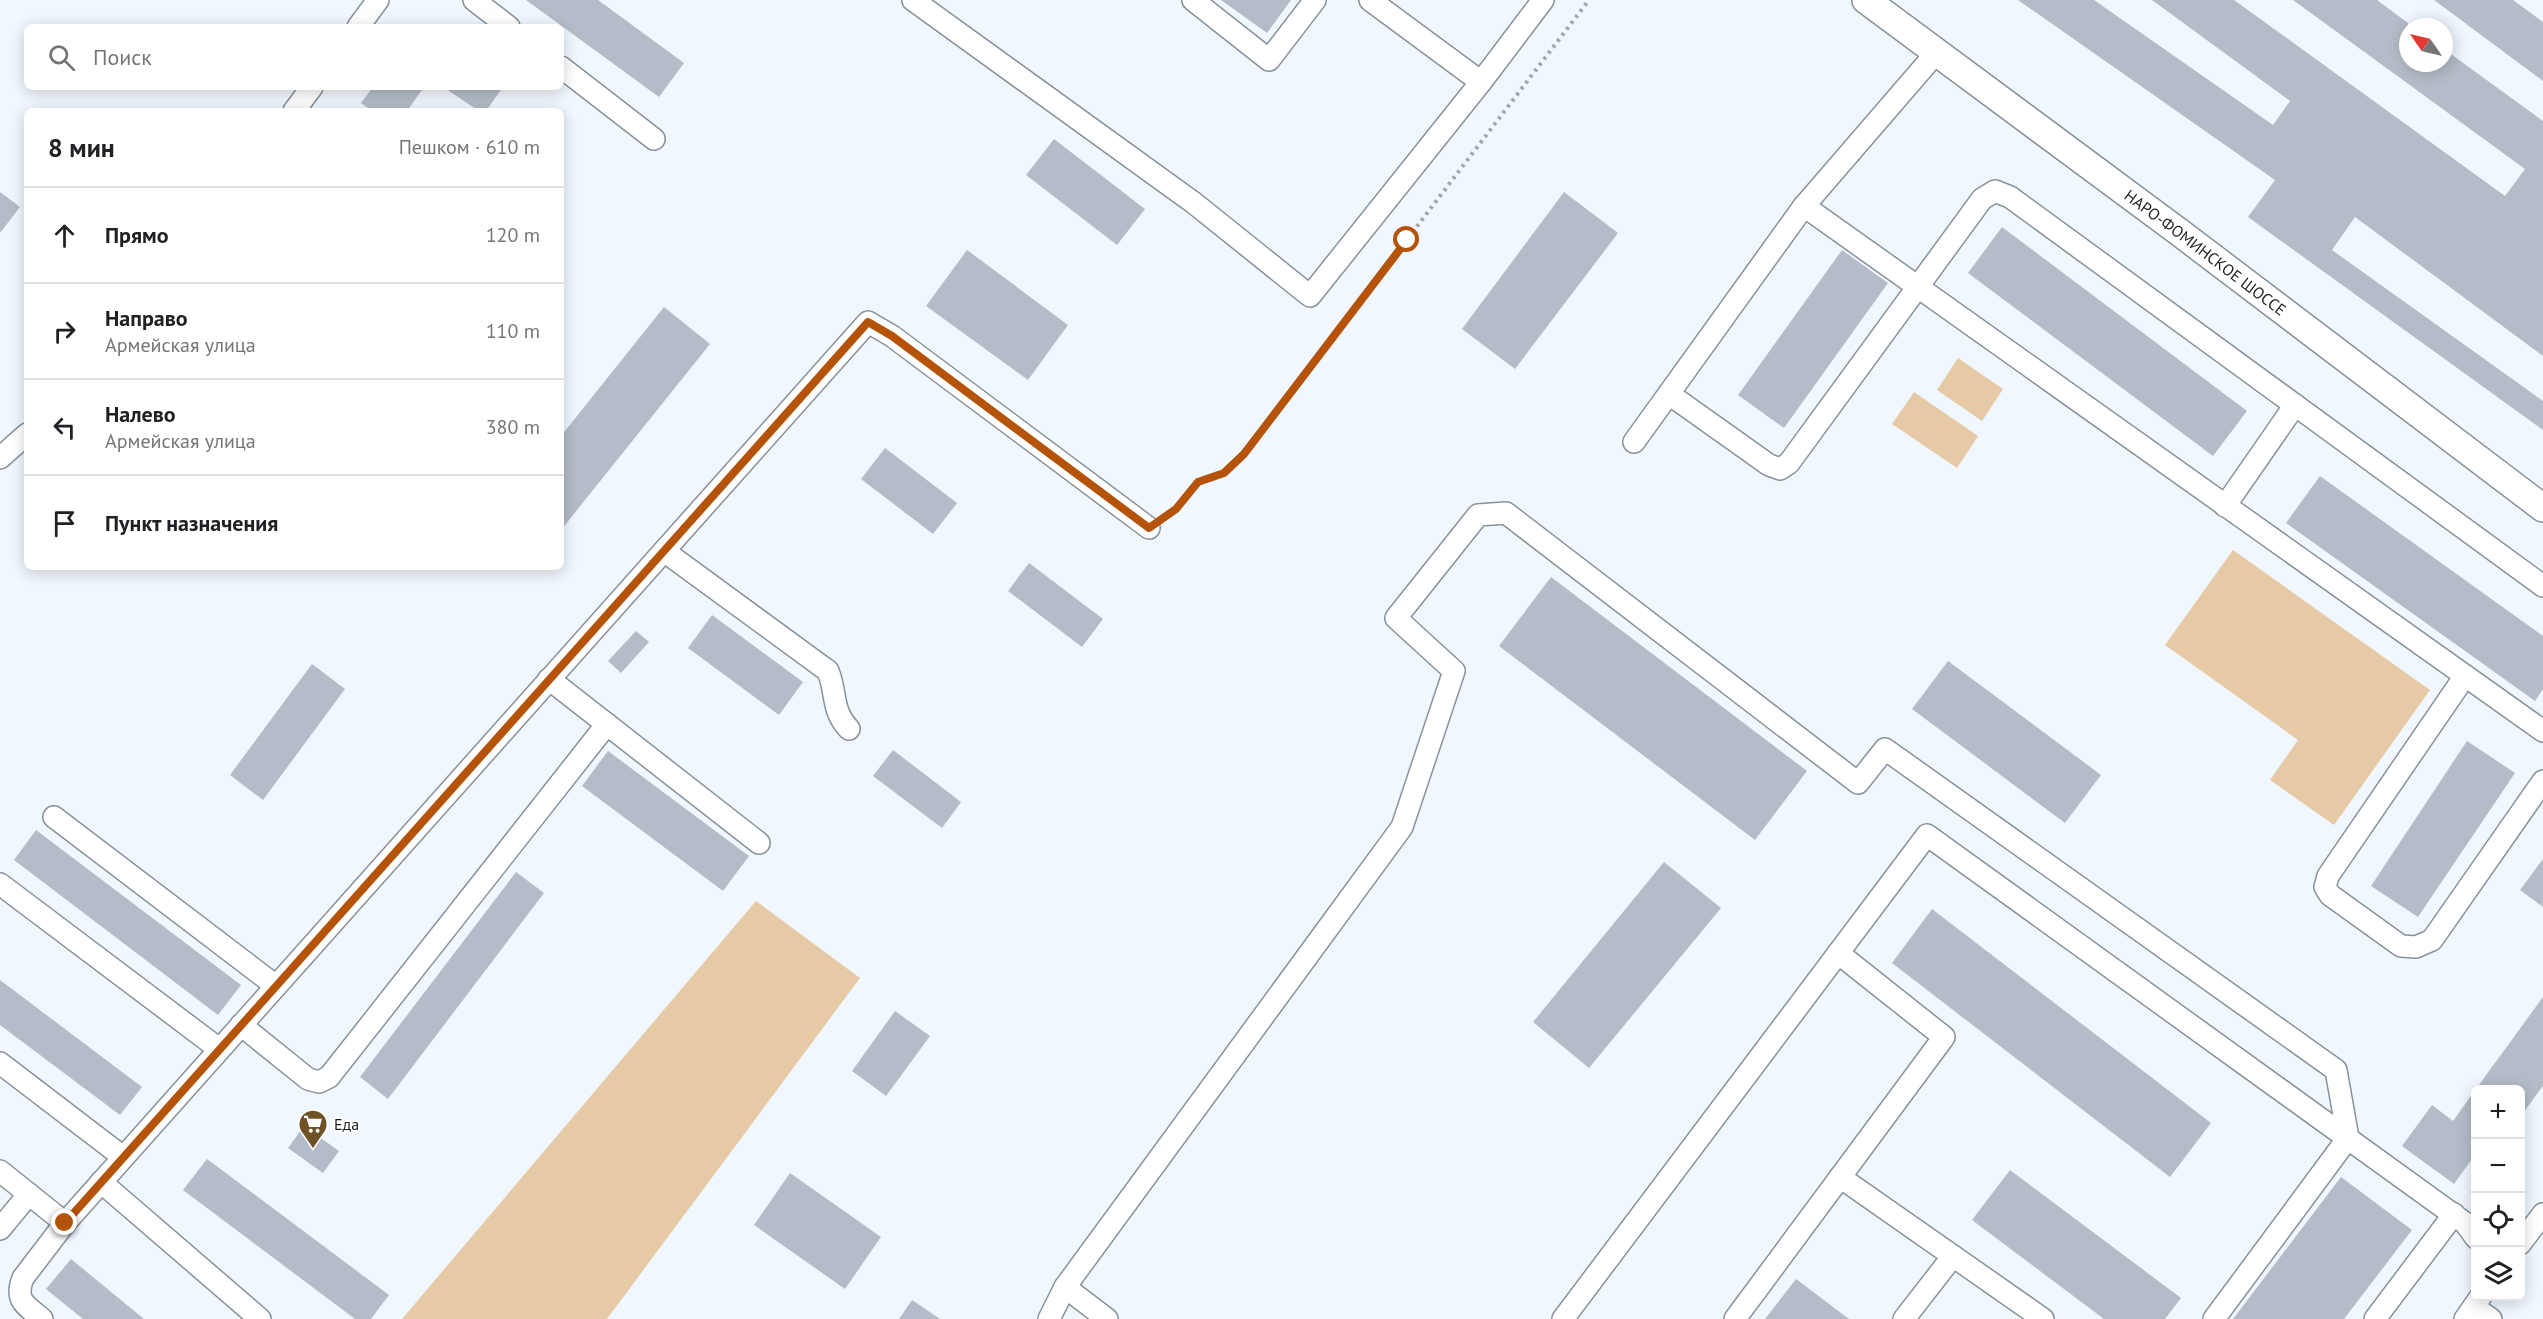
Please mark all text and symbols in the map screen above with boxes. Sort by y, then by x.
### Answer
north arrow [2399,18,2453,72]
search box [24,24,564,90]
icon: search [45,41,78,74]
text: Поиск [93,43,152,71]
text: 8 мин [48,131,115,164]
text: Пешком · 610 m [399,134,540,160]
street label: НАРО-ФОМИНСКОЕ ШОССЕ [2121,185,2290,320]
icon: ahead [48,219,81,252]
text: Прямо [105,221,168,249]
text: 120 m [486,222,540,248]
route start [1393,226,1419,252]
text: Направо [105,304,188,332]
icon: right [48,315,81,348]
text: 110 m [486,318,540,344]
text: Армейская улица [105,332,256,358]
text: Налево [105,400,176,428]
icon: left [48,411,81,444]
text: 380 m [486,414,540,440]
text: Армейская улица [105,428,256,454]
icon: arrive [48,507,81,540]
text: Пункт назначения [105,509,278,537]
map controls [2471,1085,2525,1301]
button: + [2471,1085,2525,1139]
supermarket icon: Еда [297,1108,329,1150]
place label: Еда [334,1114,359,1134]
button: − [2471,1139,2525,1193]
button: locate [2471,1193,2525,1247]
route end [51,1209,77,1235]
button: layers [2471,1247,2525,1301]

